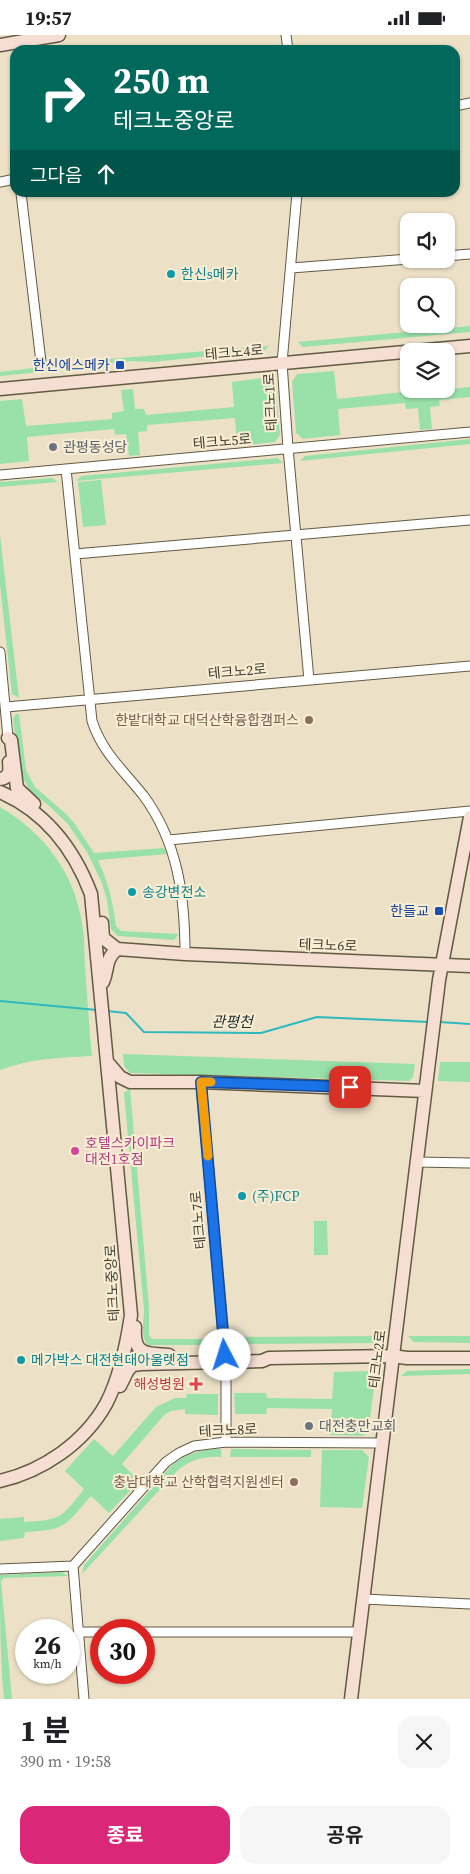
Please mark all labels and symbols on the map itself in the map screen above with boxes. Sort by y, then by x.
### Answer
place label: 한신s메카 [181,264,239,284]
marker: 한신s메카 [165,268,177,280]
street label: 테크노4로 [204,339,264,365]
place label: 한신에스메카 [33,355,110,375]
marker: 한신에스메카 [114,359,126,371]
street label: 테크노1로 [258,372,282,432]
street label: 테크노5로 [192,428,252,454]
place label: 관평동성당 [63,437,128,457]
marker: 관평동성당 [47,441,59,453]
street label: 테크노2로 [207,658,267,684]
place label: 한밭대학교 대덕산학융합캠퍼스 [115,710,299,730]
marker: 한밭대학교 대덕산학융합캠퍼스 [303,714,315,726]
place label: 송강변전소 [142,882,207,902]
marker: 송강변전소 [126,886,138,898]
place label: 한들교 [390,901,429,921]
marker: 한들교 [433,905,445,917]
street label: 테크노6로 [298,934,358,956]
water label: 관평천 [211,1011,255,1032]
pin [329,1066,371,1108]
place label: 호텔스카이파크 대전1호점 [85,1133,175,1169]
marker: 호텔스카이파크 대전1호점 [69,1145,81,1157]
place label: (주)FCP [252,1186,299,1206]
street label: 테크노7로 [185,1190,211,1250]
marker: (주)FCP [236,1190,248,1202]
street label: 테크노중앙로 [100,1244,124,1322]
position arrow [198,1328,250,1380]
street label: 테크노2로 [364,1329,391,1389]
place label: 메가박스 대전현대아울렛점 [31,1350,189,1370]
marker: 메가박스 대전현대아울렛점 [15,1354,27,1366]
place label: 해성병원 [133,1374,185,1394]
marker: 해성병원 [189,1377,203,1391]
place label: 대전충만교회 [319,1416,396,1436]
street label: 테크노8로 [198,1418,258,1442]
marker: 대전충만교회 [303,1420,315,1432]
place label: 충남대학교 산학협력지원센터 [113,1472,284,1492]
marker: 충남대학교 산학협력지원센터 [288,1476,300,1488]
speed limit sign: 30 [90,1619,155,1684]

